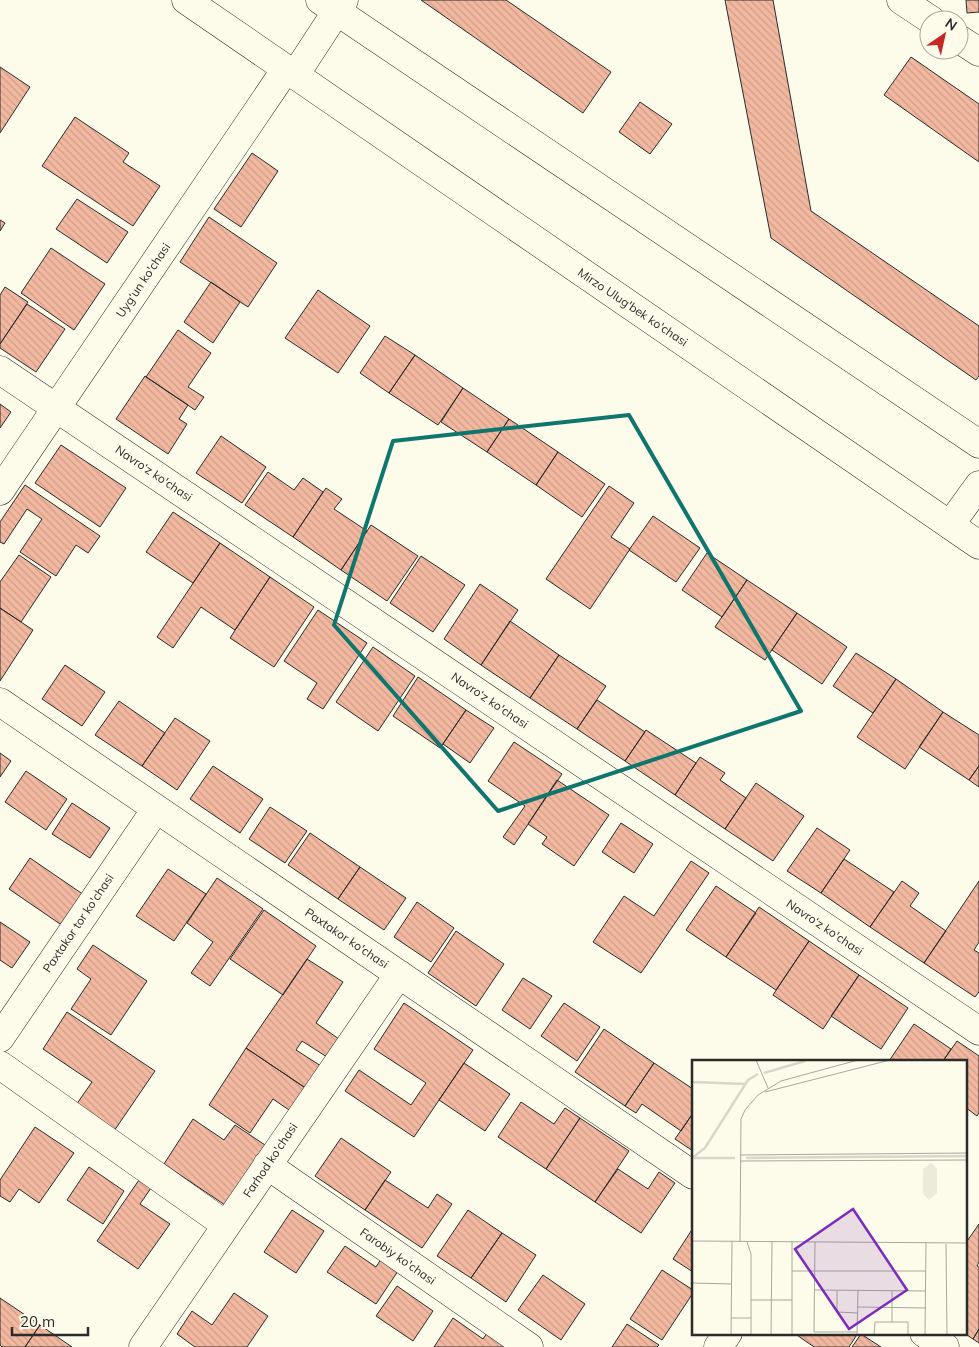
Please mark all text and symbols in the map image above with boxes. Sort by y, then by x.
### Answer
north arrow [919,10,969,60]
text: N [942,14,961,35]
street label: Uyg‘un ko'chasi [113,240,174,320]
street label: Mirzo Ulug'bek ko'chasi [575,265,691,350]
street label: Navro‘z ko'chasi [113,442,196,504]
street label: Navro‘z ko'chasi [449,669,532,731]
street label: Paxtakor tor ko'chasi [39,871,117,975]
street label: Navro‘z ko'chasi [784,896,867,958]
street label: Paxtakor ko'chasi [302,905,392,972]
inset map [692,1060,966,1334]
street label: Farhod ko'chasi [240,1120,301,1200]
street label: Farobiy ko'chasi [357,1224,439,1288]
scale bar [12,1304,89,1336]
text: 20 m [20,1312,55,1331]

